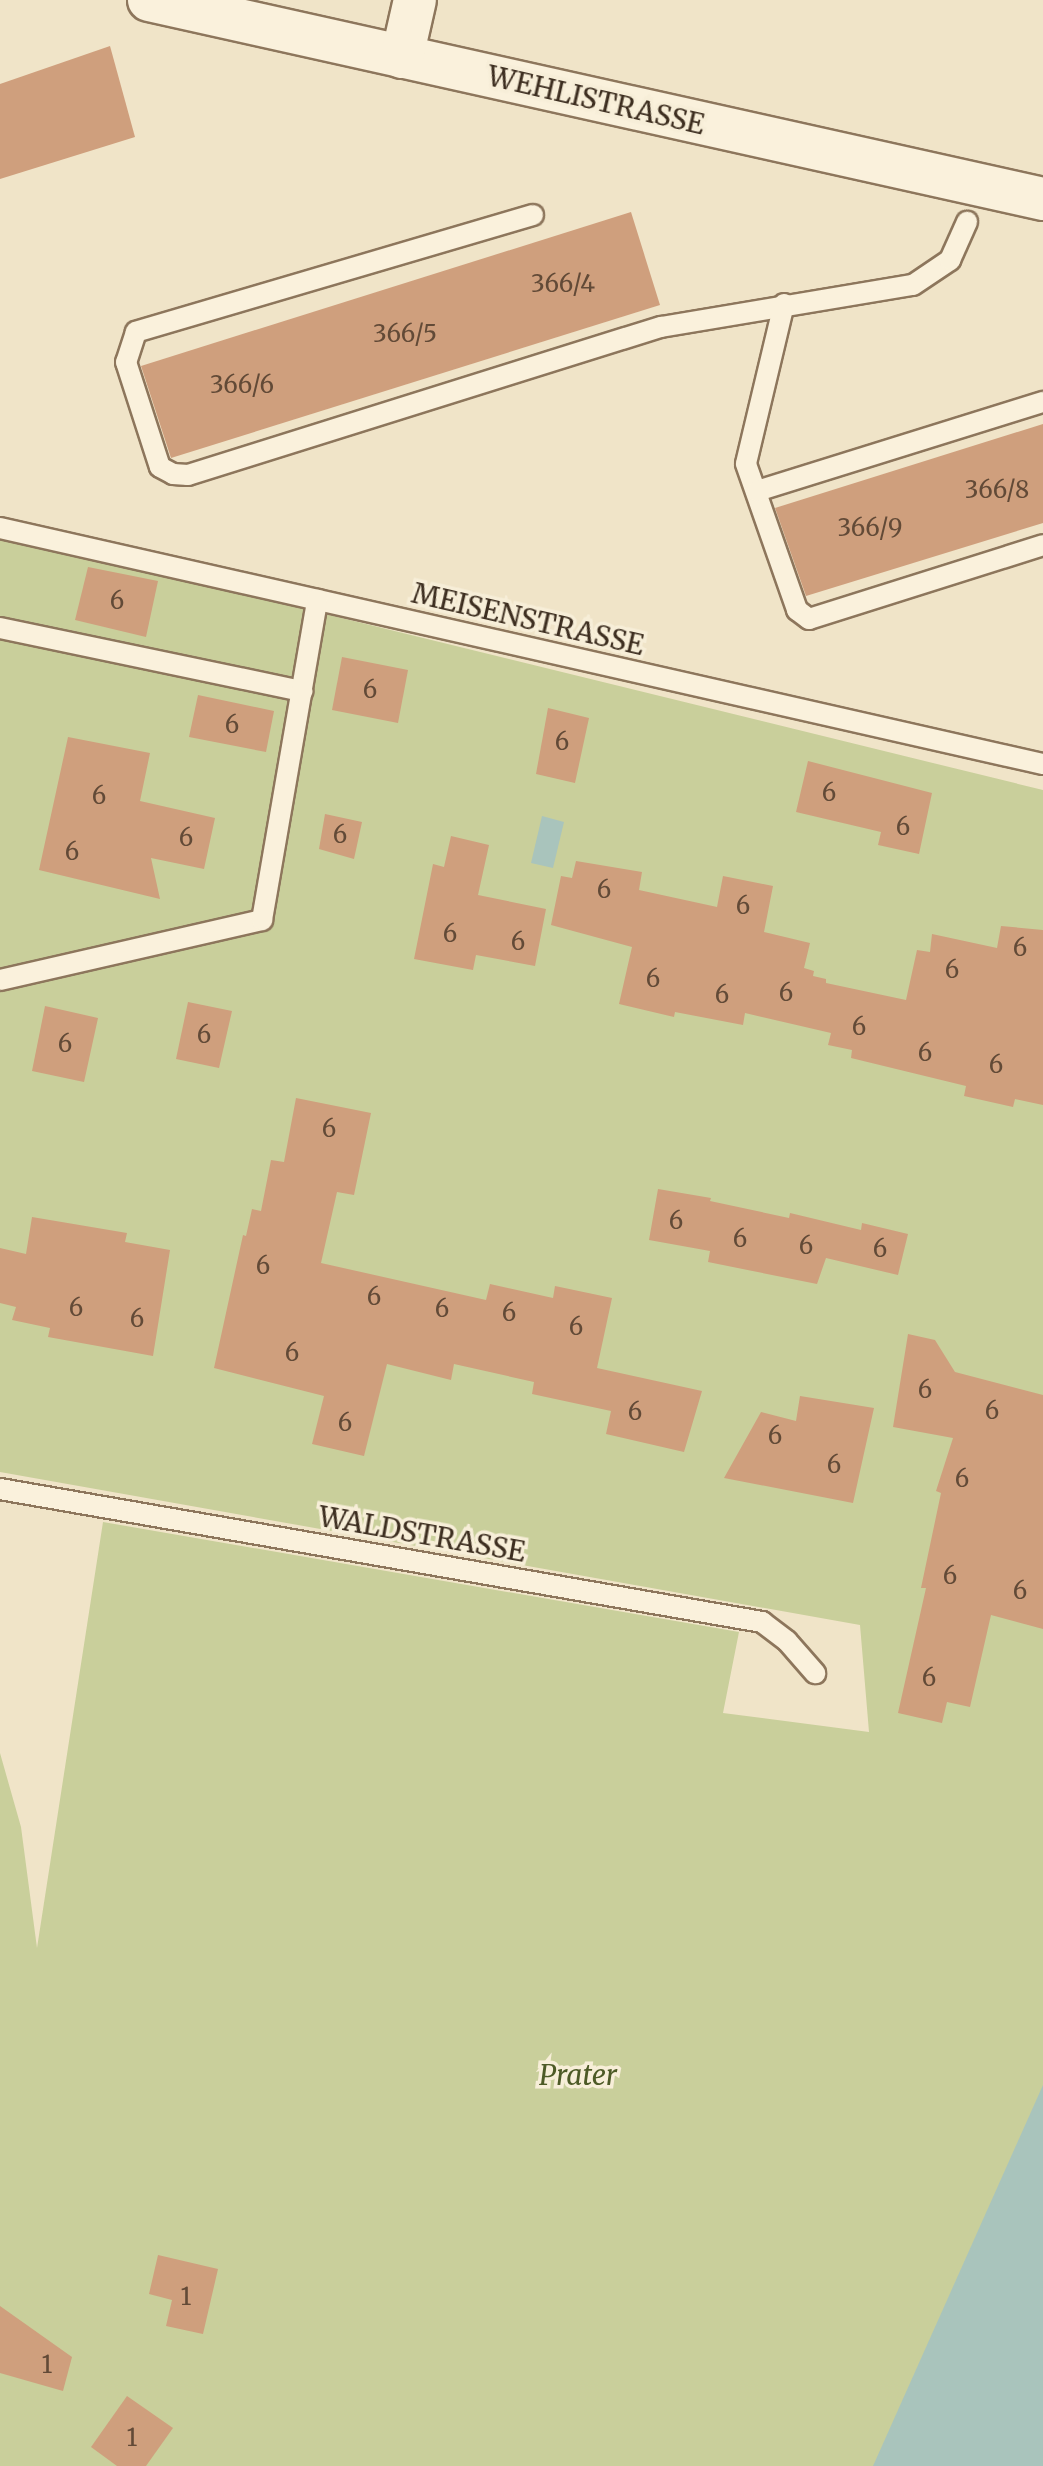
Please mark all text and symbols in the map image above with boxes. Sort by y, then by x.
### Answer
street label: WEHLISTRASSE [484,59,708,141]
house number: 366/4 [531,270,595,298]
house number: 366/5 [373,320,437,348]
house number: 366/6 [210,371,274,399]
house number: 366/8 [965,476,1029,504]
house number: 366/9 [837,514,903,542]
street label: MEISENSTRASSE [409,576,647,662]
house number: 6 [110,587,124,615]
house number: 6 [363,676,377,704]
house number: 6 [225,711,239,739]
house number: 6 [555,728,569,756]
house number: 6 [822,779,836,807]
house number: 6 [92,782,106,810]
house number: 6 [896,813,910,841]
house number: 6 [333,821,347,849]
house number: 6 [179,824,193,852]
house number: 6 [65,838,79,866]
house number: 6 [597,876,611,904]
house number: 6 [736,892,750,920]
house number: 6 [443,920,457,948]
house number: 6 [511,928,525,956]
house number: 6 [1013,934,1027,962]
house number: 6 [945,956,959,984]
house number: 6 [646,965,660,993]
house number: 6 [779,979,793,1007]
house number: 6 [715,981,729,1009]
house number: 6 [852,1013,866,1041]
house number: 6 [197,1021,211,1049]
house number: 6 [58,1030,72,1058]
house number: 6 [918,1039,932,1067]
house number: 6 [989,1051,1003,1079]
house number: 6 [322,1115,336,1143]
house number: 6 [669,1207,683,1235]
house number: 6 [733,1225,747,1253]
house number: 6 [799,1232,813,1260]
house number: 6 [873,1235,887,1263]
house number: 6 [256,1252,270,1280]
house number: 6 [367,1283,381,1311]
house number: 6 [69,1294,83,1322]
house number: 6 [435,1295,449,1323]
house number: 6 [502,1299,516,1327]
house number: 6 [130,1305,144,1333]
house number: 6 [569,1313,583,1341]
house number: 6 [285,1339,299,1367]
house number: 6 [918,1376,932,1404]
house number: 6 [985,1397,999,1425]
house number: 6 [628,1398,642,1426]
house number: 6 [338,1409,352,1437]
house number: 6 [768,1422,782,1450]
house number: 6 [827,1451,841,1479]
house number: 6 [955,1465,969,1493]
street label: WALDSTRASSE [316,1499,528,1569]
house number: 6 [943,1562,957,1590]
house number: 6 [1013,1577,1027,1605]
house number: 6 [922,1664,936,1692]
park label: Prater [539,2058,617,2092]
house number: 1 [181,2283,191,2311]
house number: 1 [42,2351,52,2379]
house number: 1 [127,2424,137,2452]

